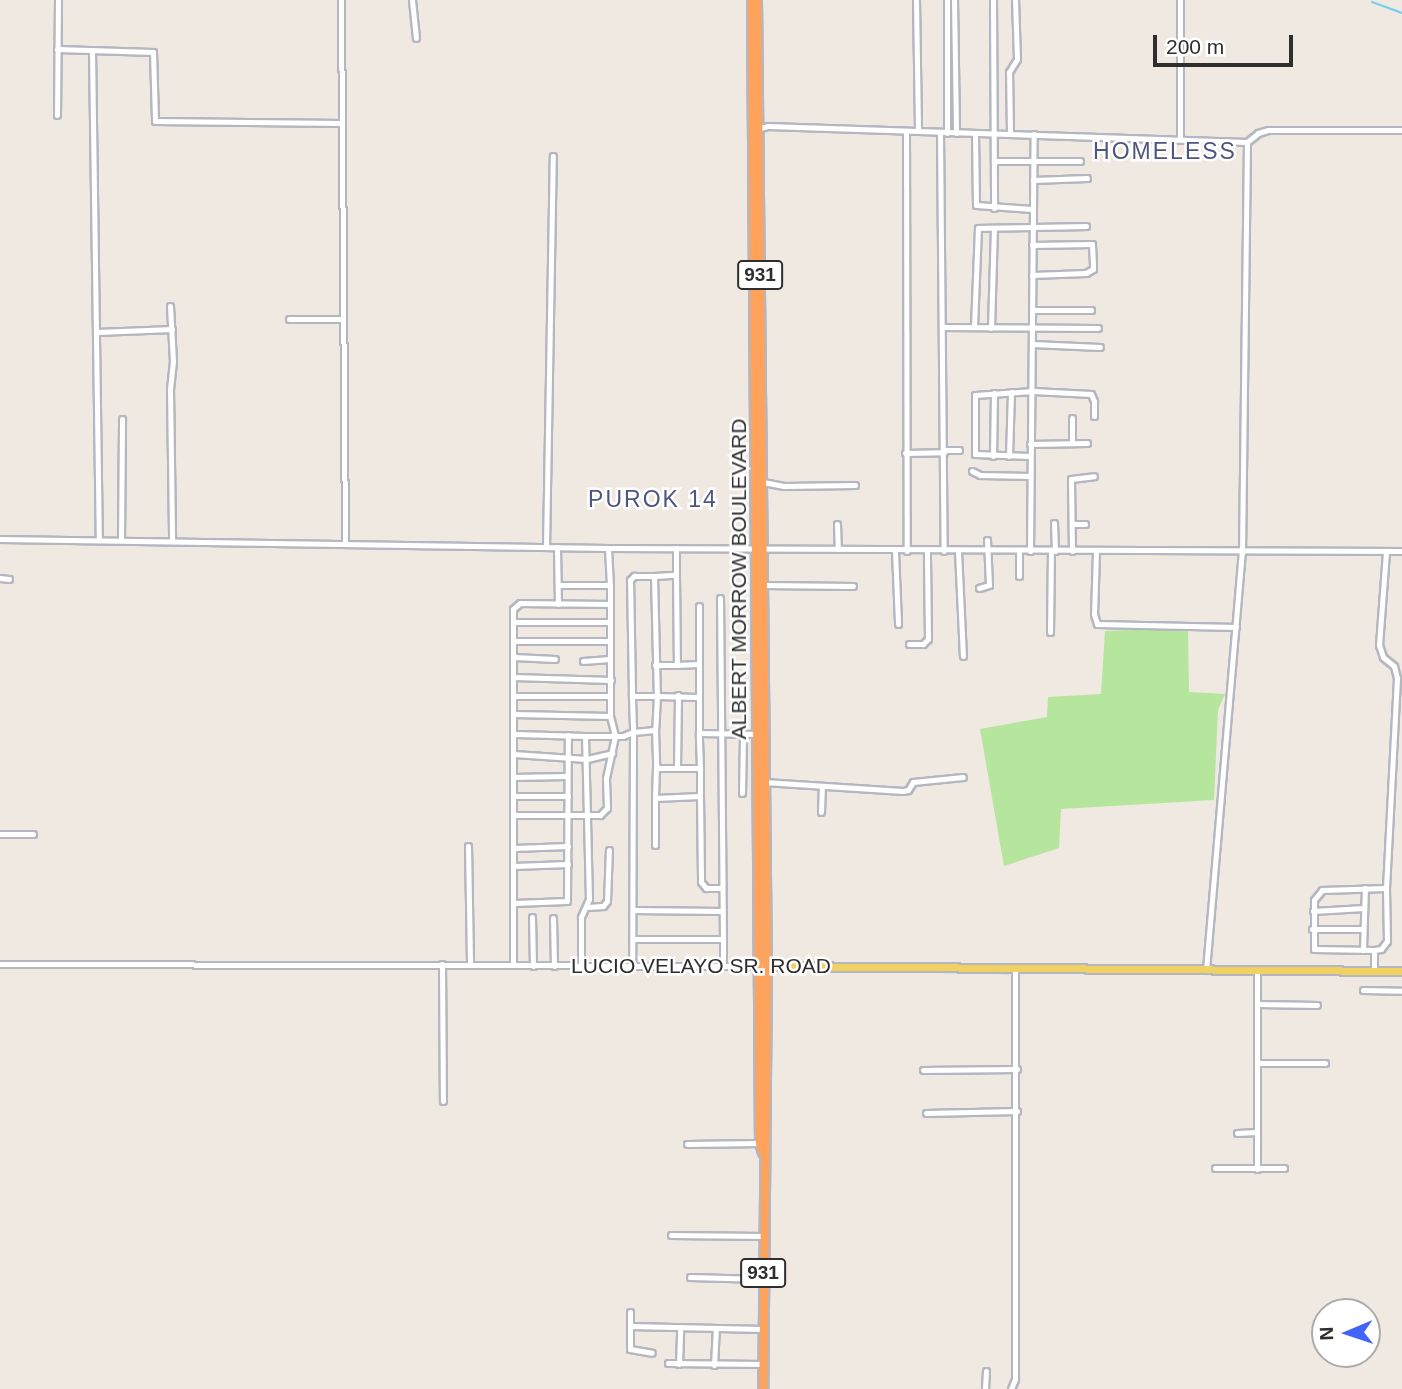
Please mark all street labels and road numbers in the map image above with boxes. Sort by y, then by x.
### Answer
road number: 931 [736,260,784,290]
street label: ALBERT MORROW BOULEVARD [726,418,752,740]
street label: LUCIO VELAYO SR. ROAD [571,953,831,979]
road number: 931 [738,1258,788,1288]

